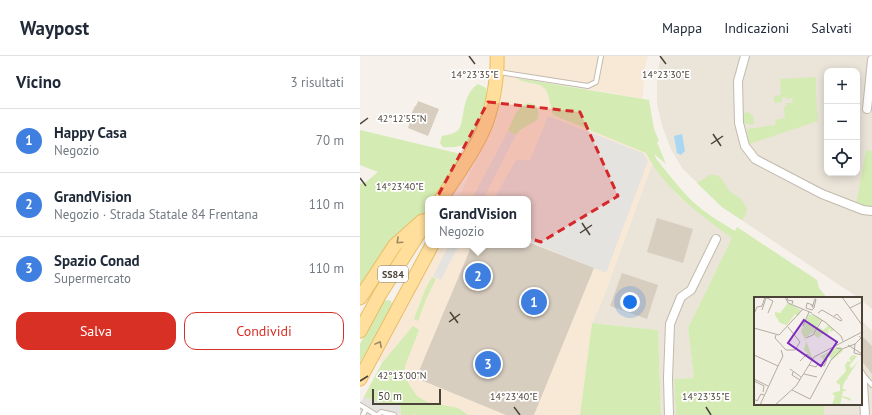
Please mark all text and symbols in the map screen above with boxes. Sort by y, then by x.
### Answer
text: Waypost [20,16,89,40]
text: Mappa [662,19,702,37]
text: Indicazioni [724,19,789,37]
text: Salvati [811,19,852,37]
text: 14°23'35"E [451,68,499,81]
text: 14°23'30"E [642,68,690,81]
map controls [824,68,860,176]
button: + [824,68,860,104]
text: Vicino [16,71,61,93]
text: 3 risultati [291,74,344,91]
button: − [824,104,860,140]
text: 42°12'55"N [377,112,427,125]
text: Happy Casa [54,123,127,142]
text: 1 [25,132,33,149]
text: 70 m [316,132,344,149]
button: locate [824,140,860,176]
text: Negozio [54,142,99,159]
text: 14°23'40"E [376,180,424,193]
text: GrandVision [54,187,132,206]
text: 2 [25,196,33,213]
text: 110 m [309,196,344,213]
popup [425,196,531,248]
text: GrandVision [439,204,517,223]
text: Negozio · Strada Statale 84 Frentana [54,206,258,223]
text: Negozio [439,223,484,240]
one-way arrow [396,237,404,244]
text: Spazio Conad [54,251,140,270]
text: 3 [25,260,33,277]
text: 110 m [309,260,344,277]
pin: 2 [465,261,491,291]
road number: SS84 [378,266,408,282]
text: Supermercato [54,270,131,287]
pin: 1 [521,287,547,317]
your location [620,292,640,312]
inset map [754,297,862,405]
button: Salva [16,312,176,350]
button: Condividi [184,312,344,350]
one-way arrow [374,341,381,348]
pin: 3 [475,349,501,379]
text: 42°13'00"N [377,369,427,382]
scale bar [372,387,441,406]
text: 50 m [378,389,402,403]
text: 14°23'40"E [490,390,538,403]
text: 14°23'35"E [682,390,730,403]

